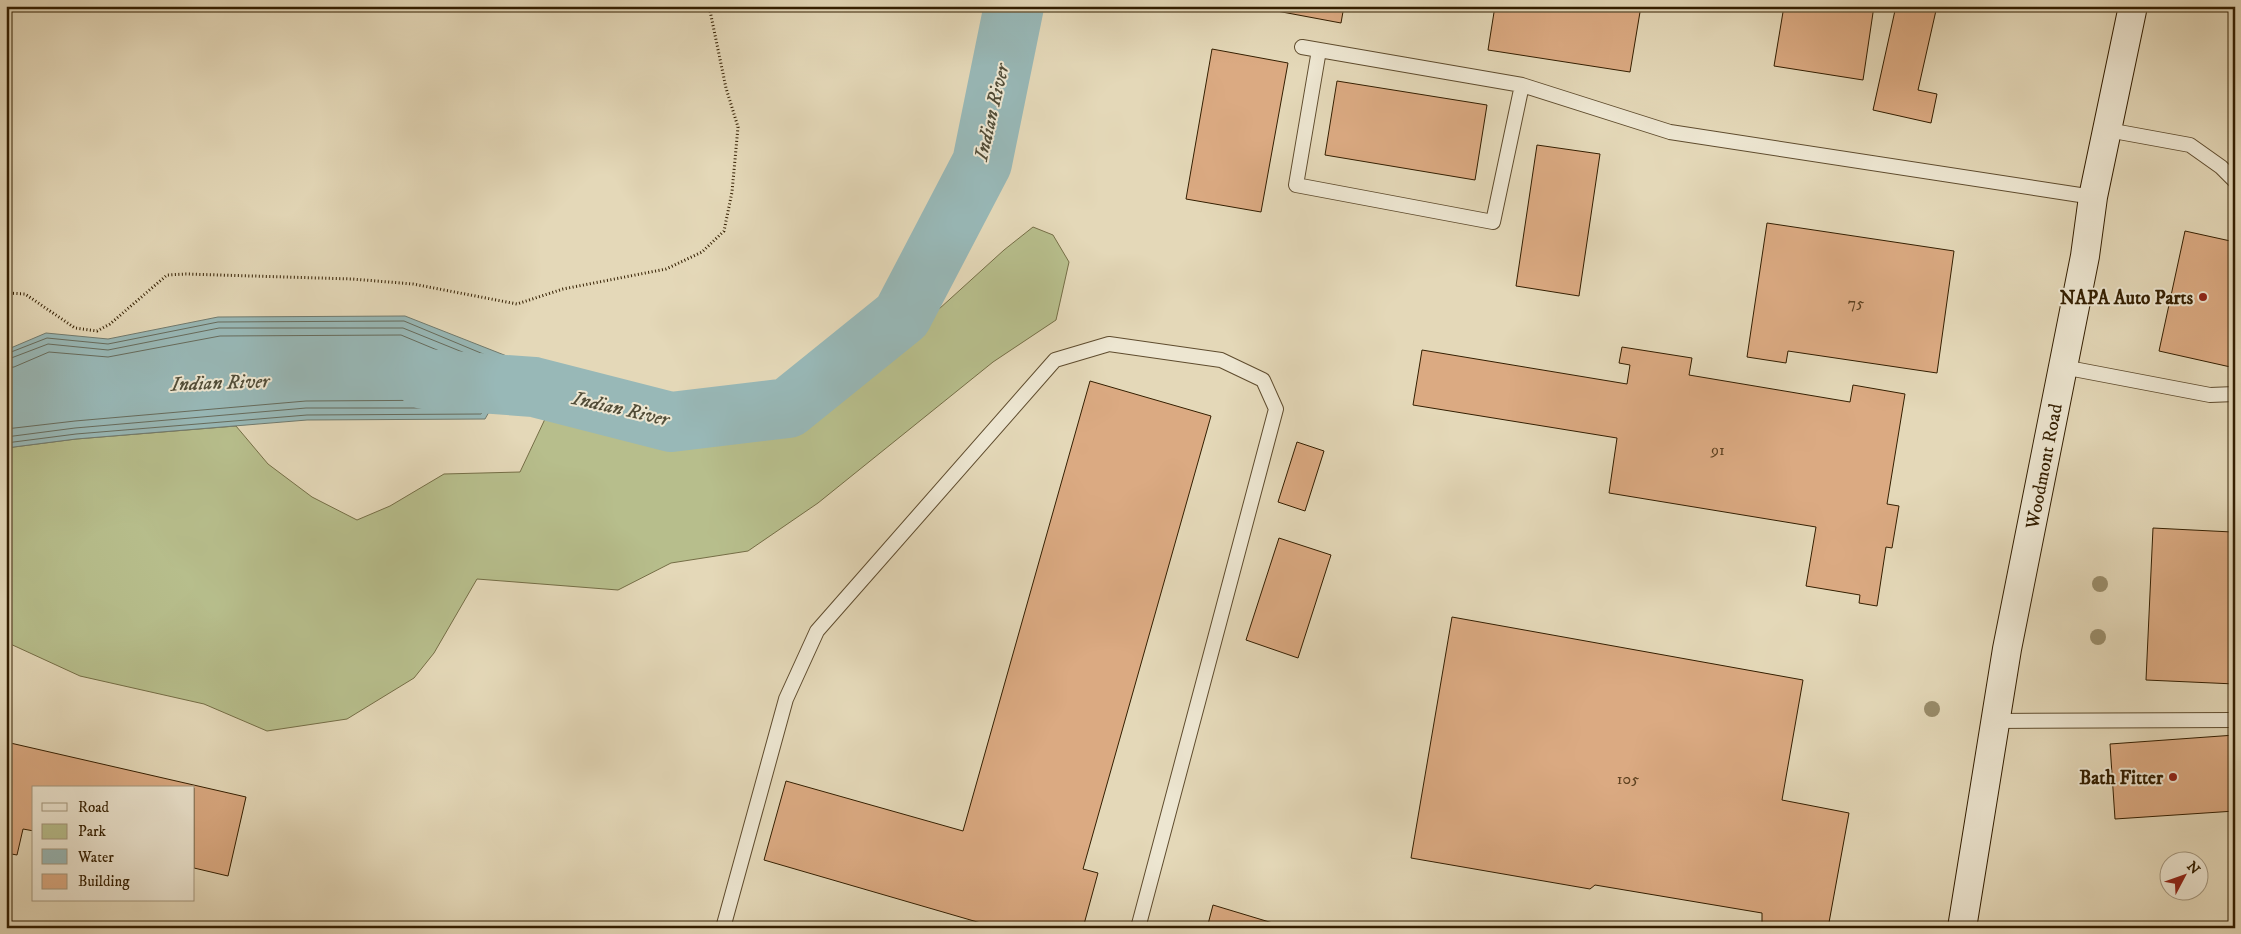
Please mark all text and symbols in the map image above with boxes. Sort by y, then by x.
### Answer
water label: Indian River [969,60,1016,165]
place label: NAPA Auto Parts [2060,287,2194,310]
marker: NAPA Auto Parts [2197,291,2209,303]
house number: 75 [1848,293,1864,313]
water label: Indian River [169,369,271,398]
water label: Indian River [568,386,673,433]
street label: Woodmont Road [2021,401,2068,532]
house number: 91 [1710,440,1725,460]
place label: Bath Fitter [2079,767,2164,790]
house number: 105 [1617,769,1639,789]
marker: Bath Fitter [2167,771,2179,783]
legend [32,786,195,902]
text: Road [78,798,110,817]
text: Park [78,822,107,841]
text: Water [77,848,114,867]
north arrow [2158,852,2208,902]
text: N [2182,858,2204,879]
text: Building [78,872,130,891]

